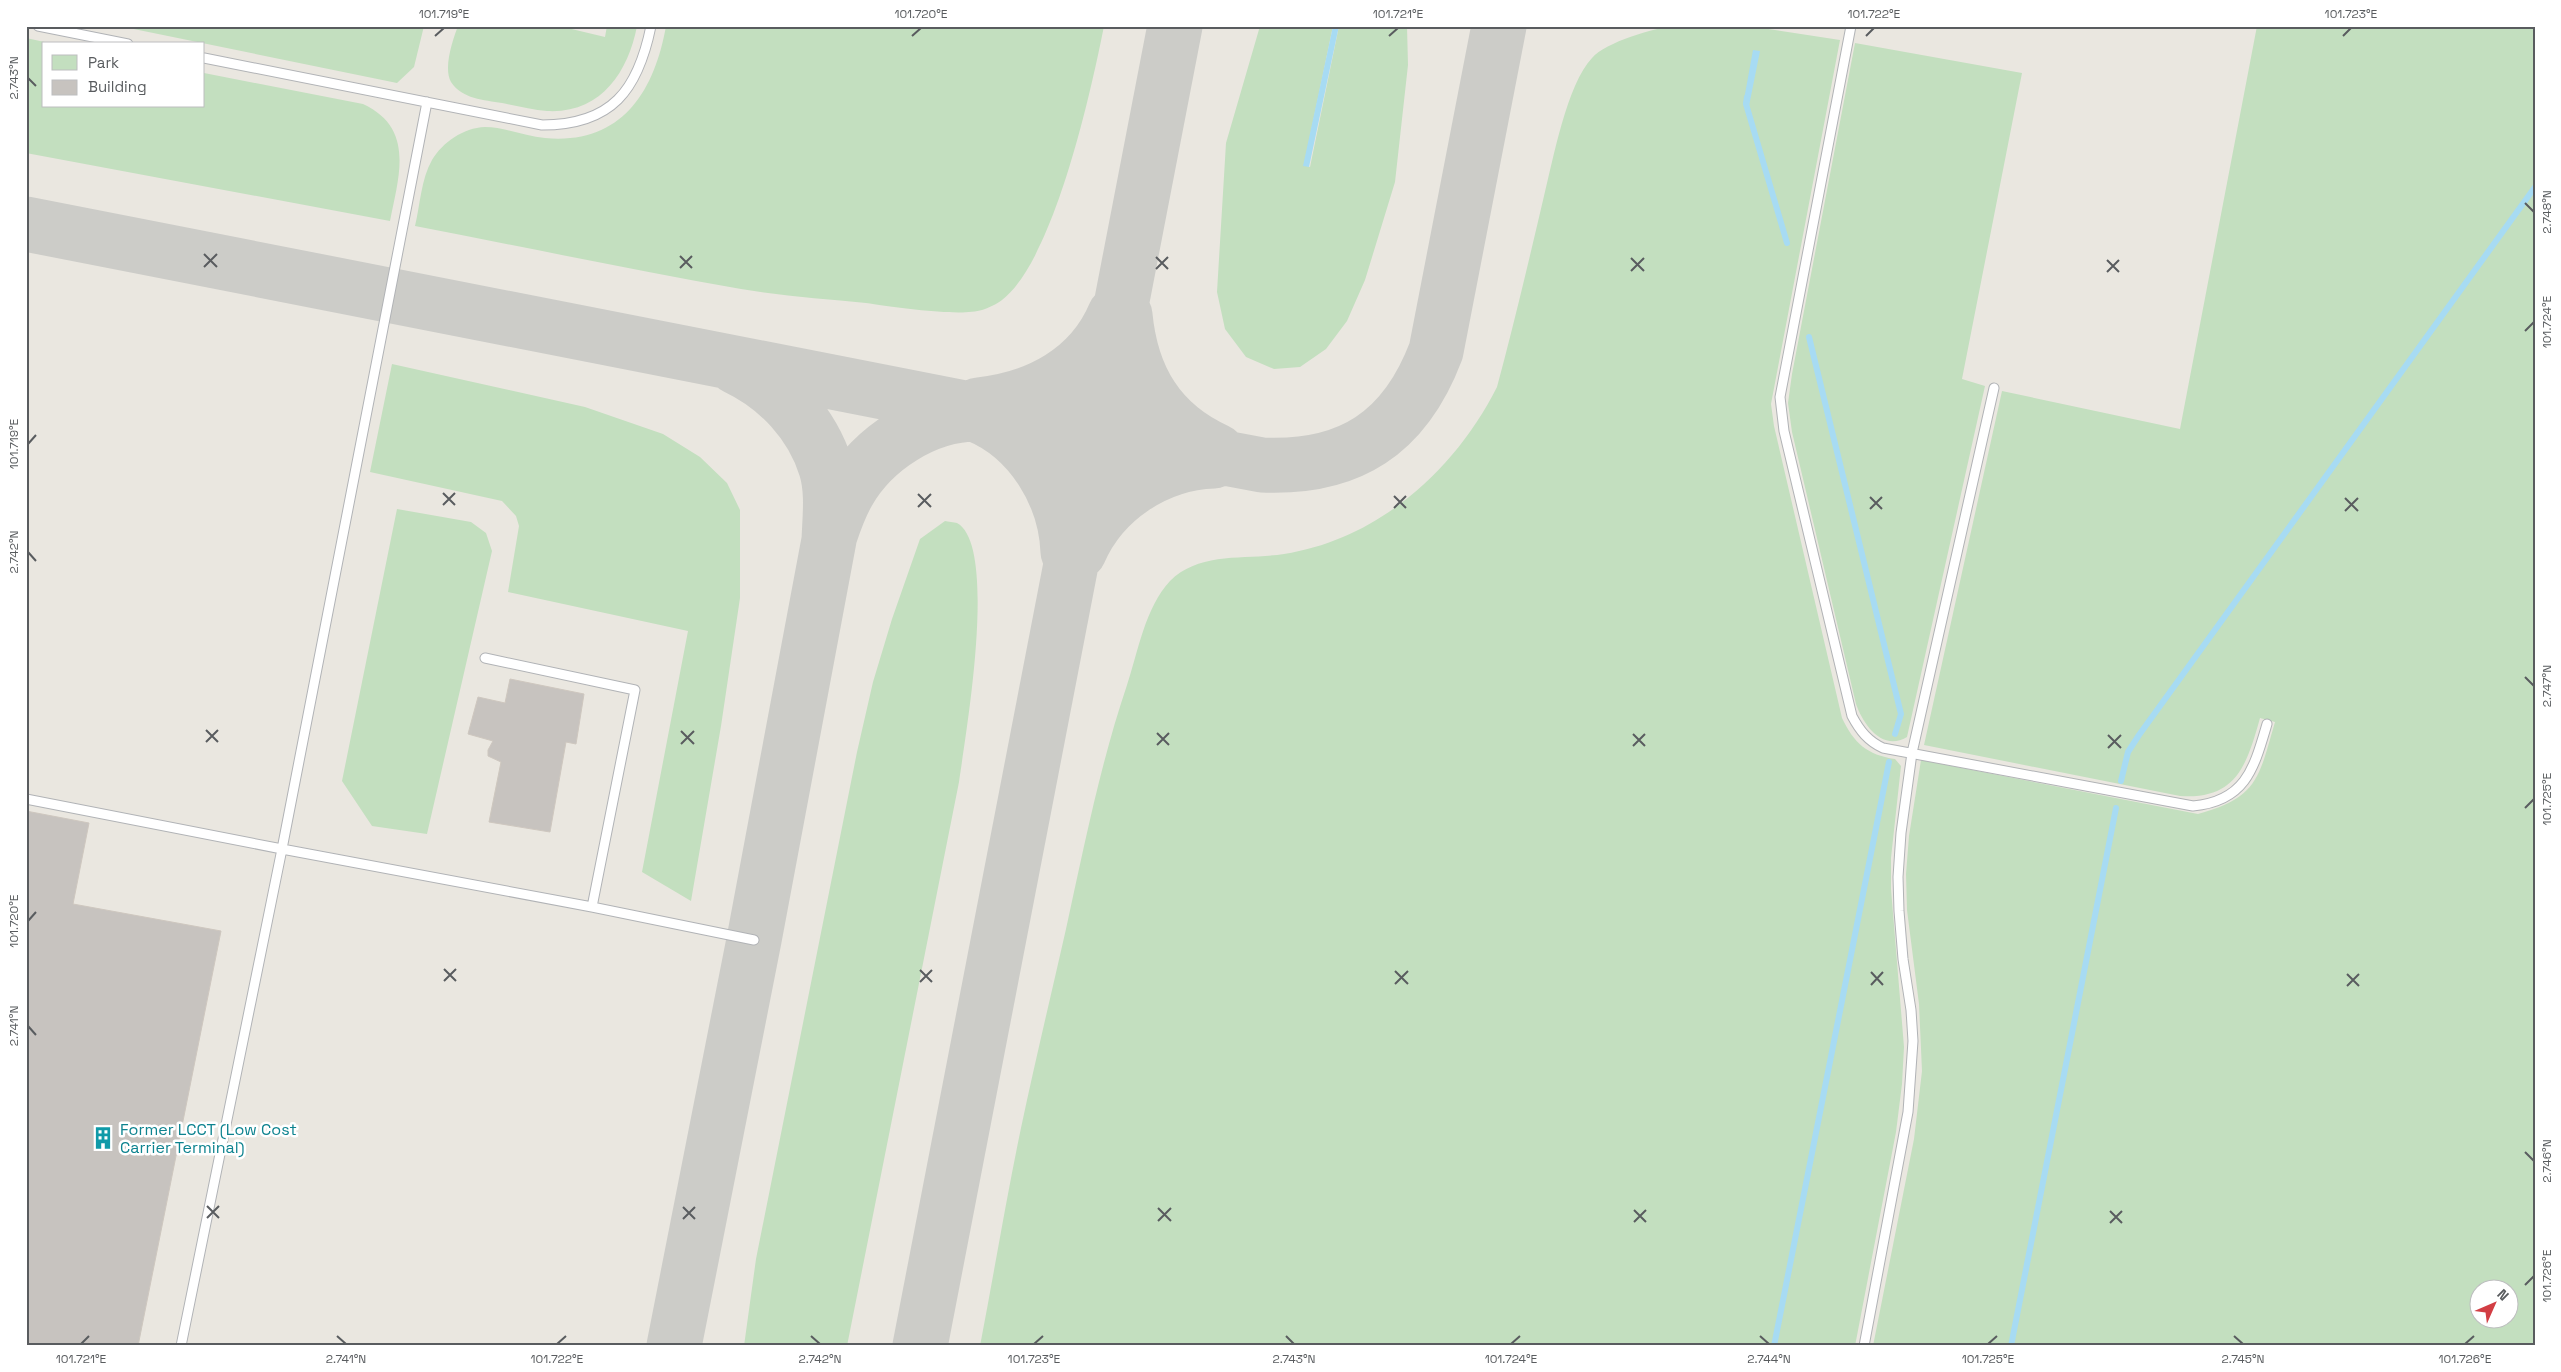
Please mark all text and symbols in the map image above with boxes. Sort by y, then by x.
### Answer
text: 101.719°E [419,6,470,22]
text: 101.720°E [894,6,948,22]
text: 101.721°E [1373,6,1424,22]
text: 101.722°E [1848,6,1901,22]
text: 101.723°E [2325,6,2378,22]
legend [42,42,205,108]
text: Park [88,53,119,72]
text: 2.743°N [6,56,22,100]
text: Building [88,77,147,96]
text: 2.748°N [2539,190,2555,234]
text: 101.724°E [2539,295,2555,348]
text: 101.719°E [6,418,22,469]
text: 2.742°N [6,530,22,574]
text: 2.747°N [2539,665,2555,707]
text: 101.725°E [2539,772,2555,825]
text: 101.720°E [6,894,22,948]
text: 2.741°N [6,1006,22,1046]
place label: Former LCCT (Low Cost Carrier Terminal) [120,1119,297,1158]
building icon: Former LCCT (Low Cost Carrier Terminal) [90,1125,116,1151]
text: 2.746°N [2539,1139,2555,1183]
text: 101.726°E [2539,1249,2555,1302]
north arrow [2468,1280,2518,1330]
text: N [2494,1285,2513,1304]
text: 101.721°E [56,1351,107,1367]
text: 2.741°N [326,1351,366,1367]
text: 101.722°E [531,1351,584,1367]
text: 2.742°N [798,1351,842,1367]
text: 101.723°E [1008,1351,1061,1367]
text: 2.743°N [1272,1351,1316,1367]
text: 101.724°E [1485,1351,1538,1367]
text: 2.744°N [1747,1351,1791,1367]
text: 101.725°E [1962,1351,2015,1367]
text: 2.745°N [2221,1351,2265,1367]
text: 101.726°E [2439,1351,2492,1367]

